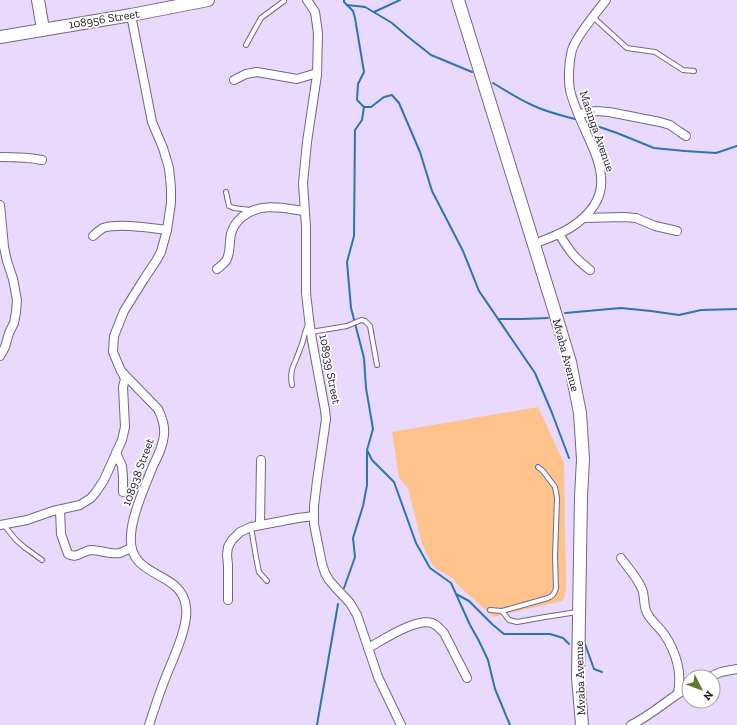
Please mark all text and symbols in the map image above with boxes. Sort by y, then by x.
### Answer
street label: 108956 Street [68,6,141,31]
street label: Masinga Avenue [577,89,617,174]
street label: Mvaba Avenue [550,317,583,393]
street label: 108939 Street [316,333,344,406]
street label: 108938 Street [119,436,157,508]
street label: Mvaba Avenue [572,640,588,716]
north arrow [681,669,721,709]
text: N [700,688,716,703]

